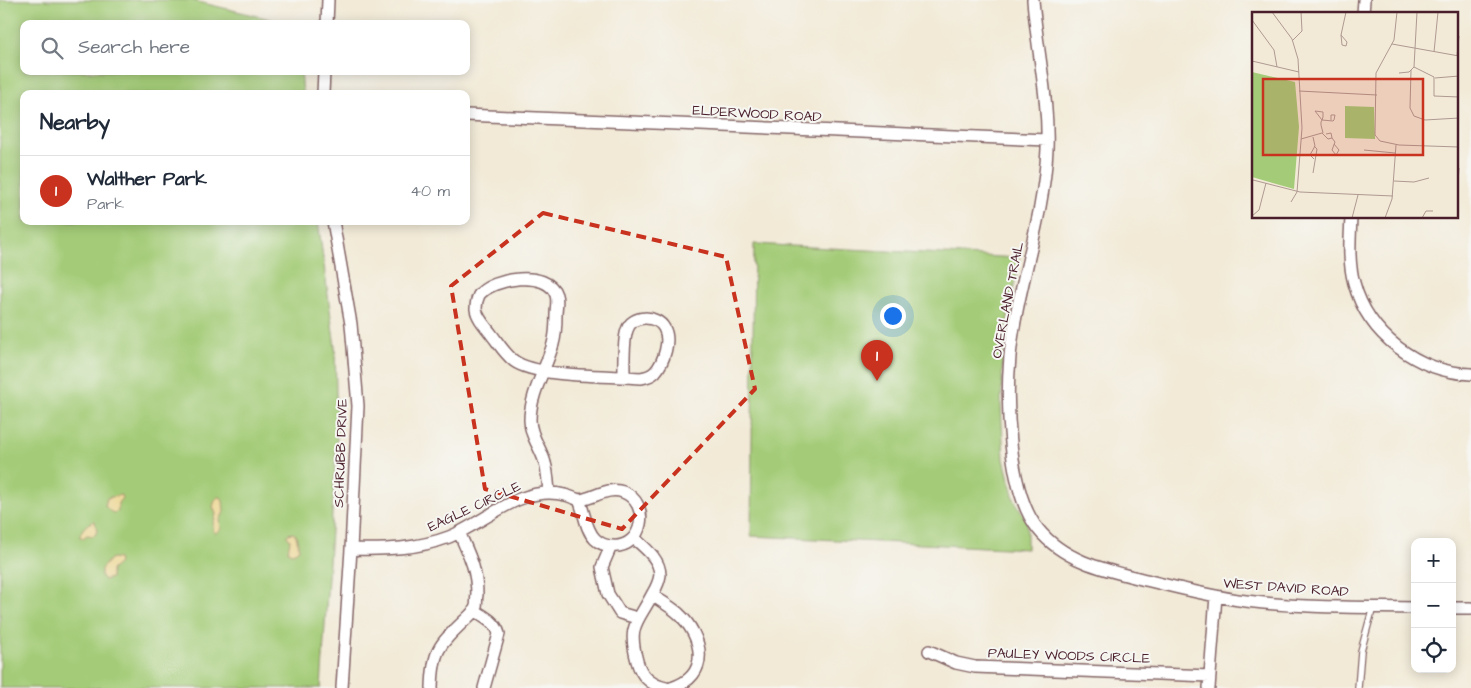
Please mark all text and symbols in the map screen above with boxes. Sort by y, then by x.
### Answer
inset map [1252,12,1458,219]
search box [20,20,470,75]
icon: search [38,34,66,62]
text: Search here [78,34,190,61]
street label: ELDERWOOD ROAD [692,101,822,127]
text: Nearby [40,108,110,137]
text: Walther Park [87,166,207,193]
text: 1 [55,180,57,202]
text: 40 m [410,180,450,202]
text: Park [87,193,124,215]
street label: OVERLAND TRAIL [987,240,1029,360]
your location [880,303,906,329]
pin: 1 [861,340,893,381]
street label: SCHRUBB DRIVE [329,398,353,508]
street label: EAGLE CIRCLE [425,476,525,537]
map controls [1411,538,1456,673]
button: + [1411,538,1456,583]
street label: WEST DAVID ROAD [1222,574,1349,602]
button: − [1411,583,1456,628]
button: locate [1411,628,1456,673]
street label: PAULEY WOODS CIRCLE [988,643,1151,669]

